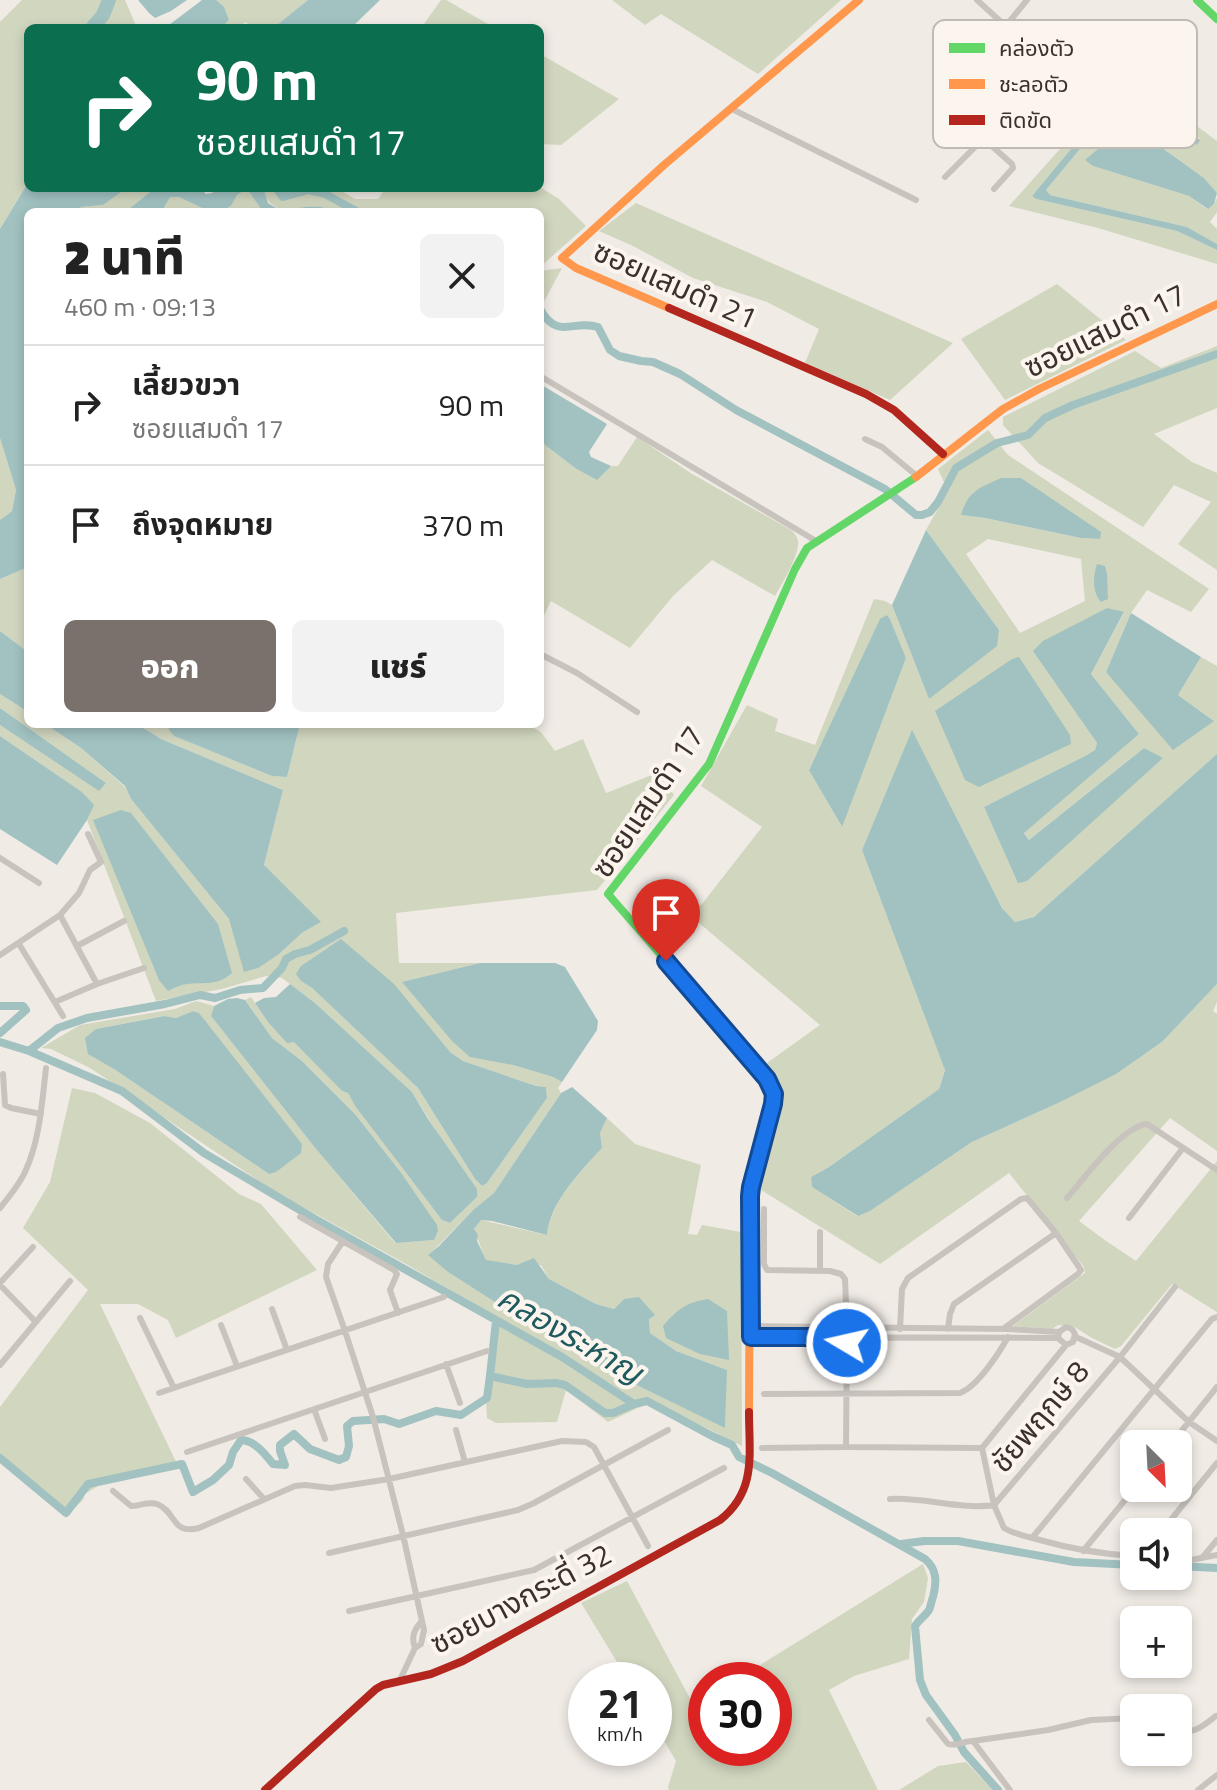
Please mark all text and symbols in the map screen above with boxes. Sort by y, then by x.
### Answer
legend [933,20,1197,148]
text: คล่องตัว [999,31,1074,65]
text: 90 m [196,37,318,122]
icon: right [64,56,168,160]
text: ชะลอตัว [999,67,1069,101]
text: ติดขัด [999,103,1052,137]
text: ซอยแสมดำ 17 [196,114,406,169]
text: 2 นาที [64,220,185,293]
street label: ซอยแสมดำ 21 [586,228,765,341]
button: close [420,234,504,318]
street label: ซอยแสมดำ 17 [1016,271,1193,389]
text: 460 m · 09:13 [64,287,216,326]
text: เลี้ยวขวา [132,361,240,407]
text: 90 m [439,382,504,428]
icon: right [64,383,108,427]
text: ซอยแสมดำ 17 [132,409,284,448]
text: ถึงจุดหมาย [132,501,273,547]
text: 370 m [422,502,504,548]
icon: arrive [64,503,108,547]
button: ออก [64,620,276,712]
button: แชร์ [292,620,504,712]
street label: ซอยแสมดำ 17 [579,716,715,887]
pin [632,879,700,961]
icon: arrive [644,891,688,935]
water label: คลองระหาญ [489,1273,654,1396]
position arrow [805,1301,889,1385]
street label: ชัยพฤกษ์ 8 [979,1350,1100,1482]
north arrow [1120,1430,1192,1502]
map controls [1120,1430,1192,1766]
button: sound [1120,1518,1192,1590]
street label: ซอยบางกระดี่ 32 [422,1531,619,1665]
button: + [1120,1606,1192,1678]
speed limit sign: 30 [688,1662,792,1766]
text: 21 [598,1673,642,1734]
button: − [1120,1694,1192,1766]
text: km/h [597,1718,643,1749]

